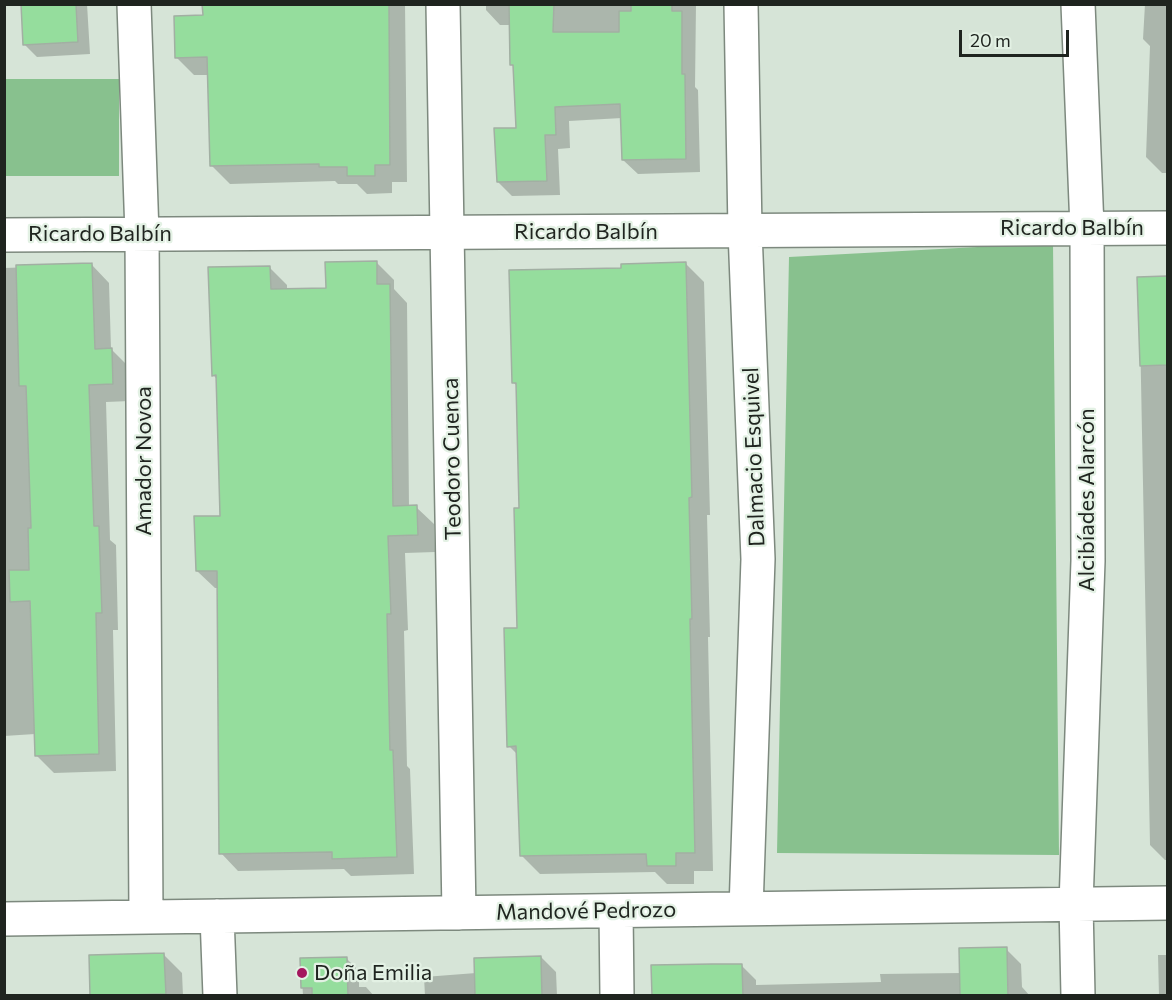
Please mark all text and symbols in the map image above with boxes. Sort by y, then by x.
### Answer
scale bar [962,18,1072,56]
text: 20 m [970,29,1011,51]
street label: Ricardo Balbín [1000,215,1144,241]
street label: Ricardo Balbín [514,219,658,245]
street label: Ricardo Balbín [28,221,172,247]
street label: Dalmacio Esquivel [738,367,770,547]
street label: Teodoro Cuenca [437,377,467,541]
street label: Amador Novoa [131,386,157,536]
street label: Alcibíades Alarcón [1074,408,1100,592]
street label: Mandové Pedrozo [496,896,676,926]
place label: Doña Emilia [314,960,432,986]
marker: Doña Emilia [295,966,309,980]

